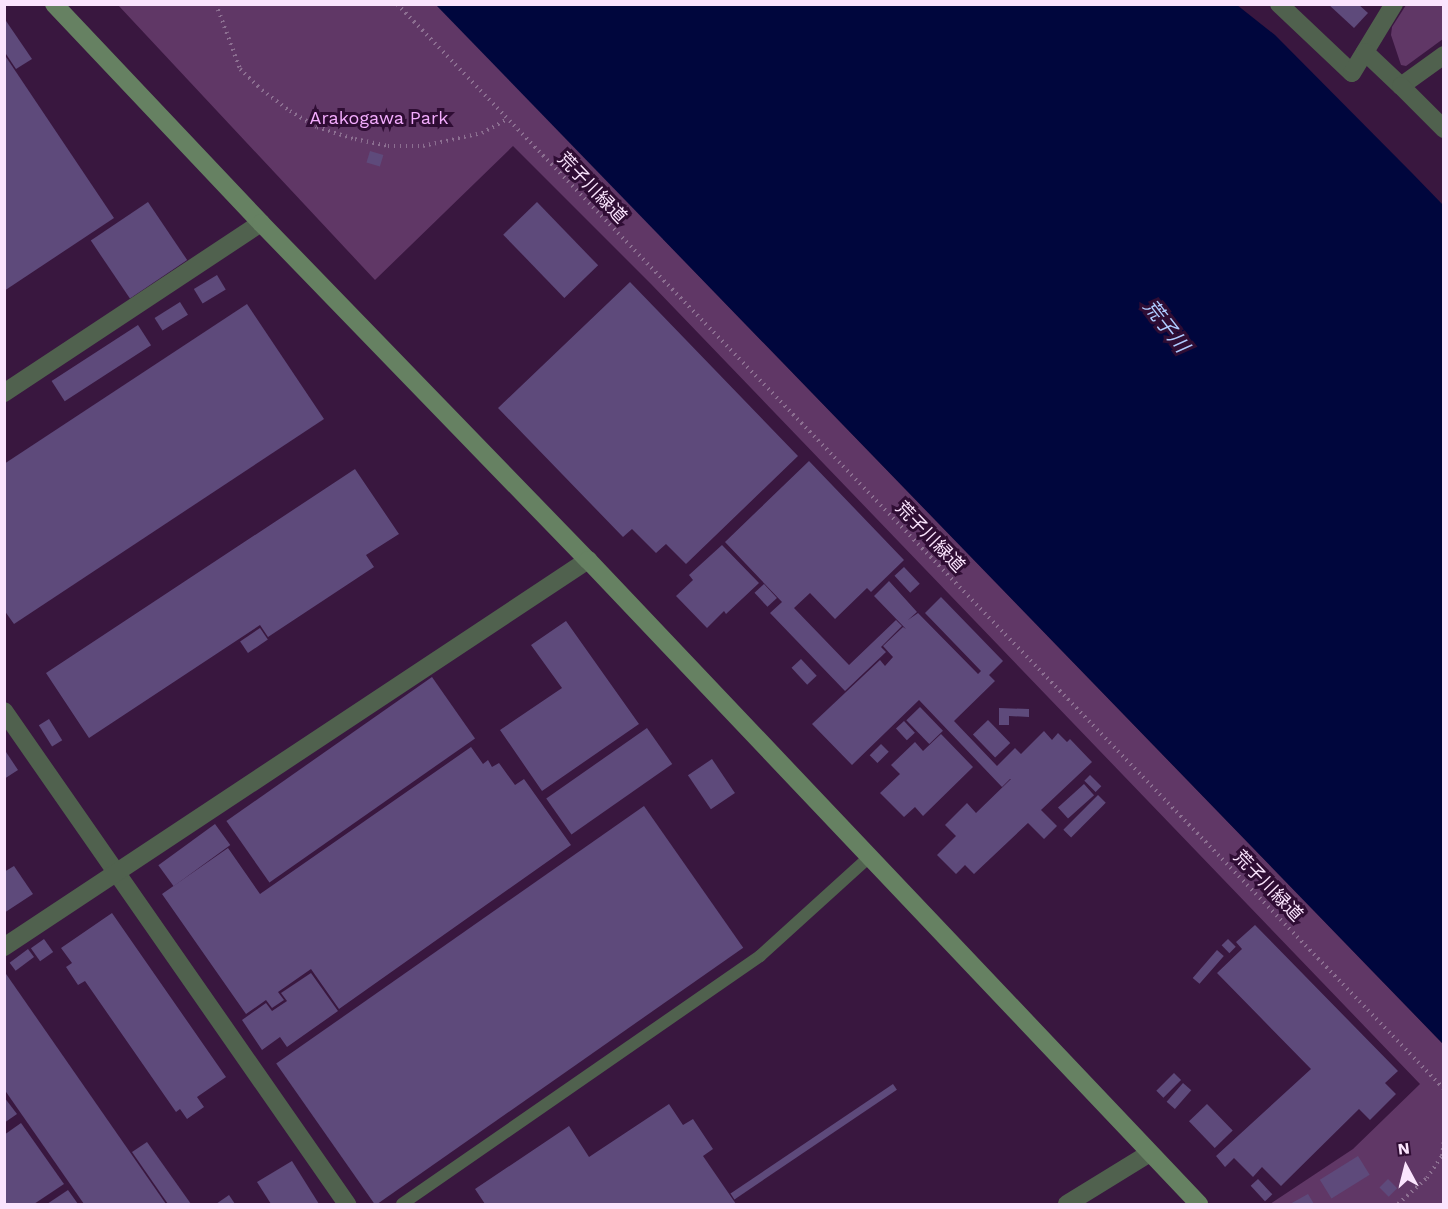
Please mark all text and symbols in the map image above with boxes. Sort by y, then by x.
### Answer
park label: Arakogawa Park [309,107,449,129]
street label: 荒子川緑道 [553,148,631,228]
water label: 荒子川 [1138,295,1194,357]
street label: 荒子川緑道 [891,497,969,577]
street label: 荒子川緑道 [1229,846,1307,926]
north arrow [1376,1137,1436,1197]
text: N [1397,1138,1411,1159]

